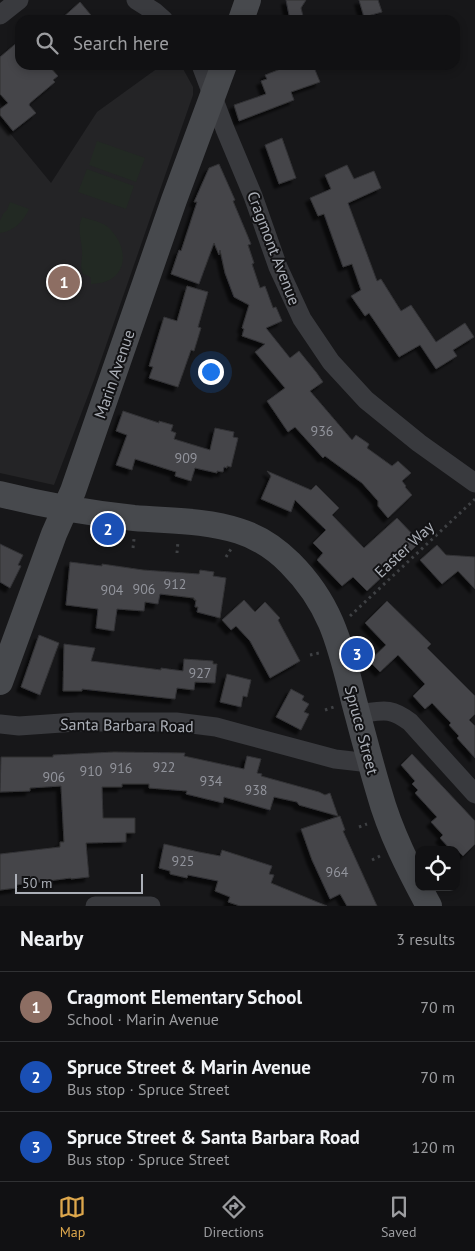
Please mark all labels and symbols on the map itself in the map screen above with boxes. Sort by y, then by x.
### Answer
street label: Cragmont Avenue [243,188,305,308]
pin: 1 [48,263,80,301]
street label: Marin Avenue [89,327,139,421]
your location [198,359,224,385]
house number: 936 [311,422,333,440]
house number: 909 [175,449,197,467]
pin: 2 [92,510,124,548]
street label: Easter Way [370,516,438,582]
house number: 912 [164,575,186,593]
house number: 906 [133,580,155,598]
house number: 904 [101,581,124,599]
pin: 3 [341,635,373,673]
house number: 927 [189,664,211,682]
street label: Spruce Street [341,683,384,777]
street label: Santa Barbara Road [60,714,194,736]
house number: 922 [153,758,175,776]
house number: 916 [110,759,132,777]
house number: 910 [80,762,103,780]
house number: 906 [43,768,65,786]
house number: 934 [200,772,223,790]
house number: 938 [245,781,267,799]
house number: 925 [172,852,194,870]
house number: 964 [326,863,349,881]
scale bar [15,871,142,894]

